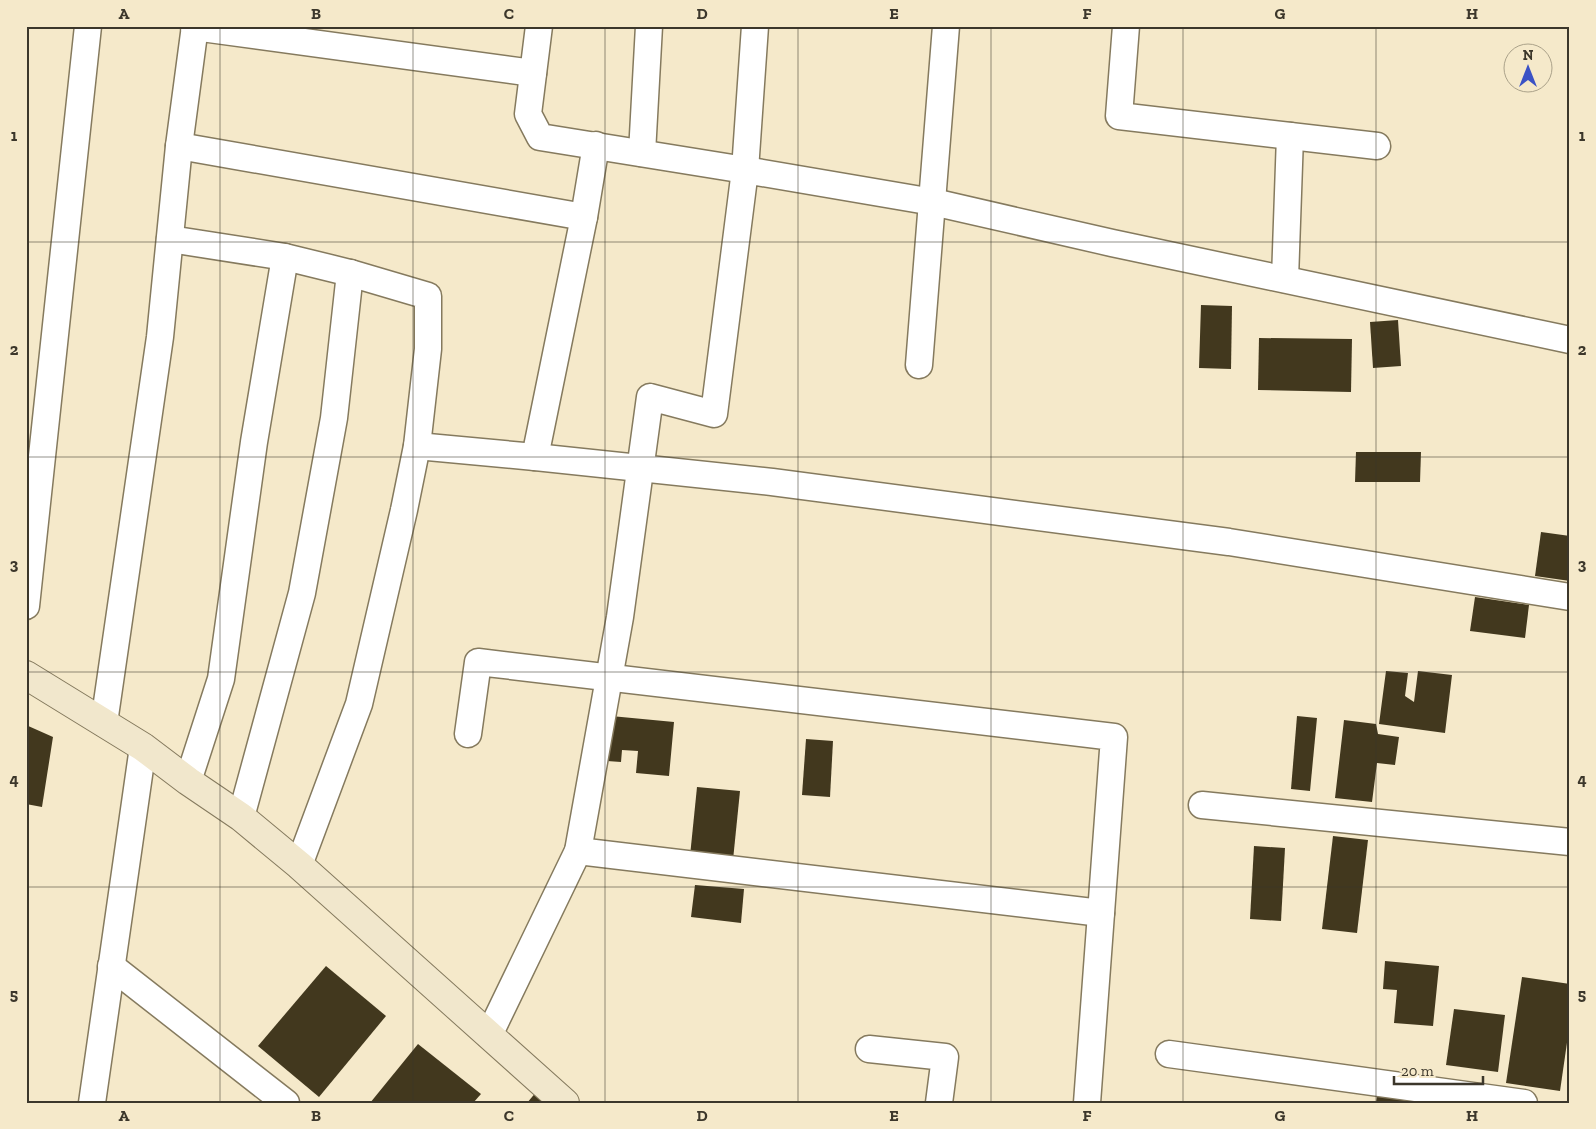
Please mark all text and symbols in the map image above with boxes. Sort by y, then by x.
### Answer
text: A [119,4,130,23]
text: B [311,4,321,23]
text: C [504,4,514,23]
text: D [696,4,708,23]
text: E [889,4,899,23]
text: F [1082,4,1092,23]
text: G [1275,4,1286,23]
text: H [1466,4,1478,23]
north arrow [1504,42,1554,92]
text: N [1523,47,1534,64]
text: 1 [11,126,18,145]
text: 1 [1579,126,1586,145]
text: 2 [10,340,19,359]
text: 2 [1578,340,1587,359]
text: 3 [10,555,19,574]
text: 3 [1578,555,1587,574]
text: 4 [9,770,19,789]
text: 4 [1577,770,1587,789]
text: 5 [10,985,18,1004]
text: 5 [1578,985,1586,1004]
scale bar [1394,1054,1482,1086]
text: 20 m [1401,1062,1434,1080]
text: A [119,1106,130,1125]
text: B [311,1106,321,1125]
text: C [504,1106,514,1125]
text: D [696,1106,708,1125]
text: E [889,1106,899,1125]
text: F [1082,1106,1092,1125]
text: G [1275,1106,1286,1125]
text: H [1466,1106,1478,1125]

